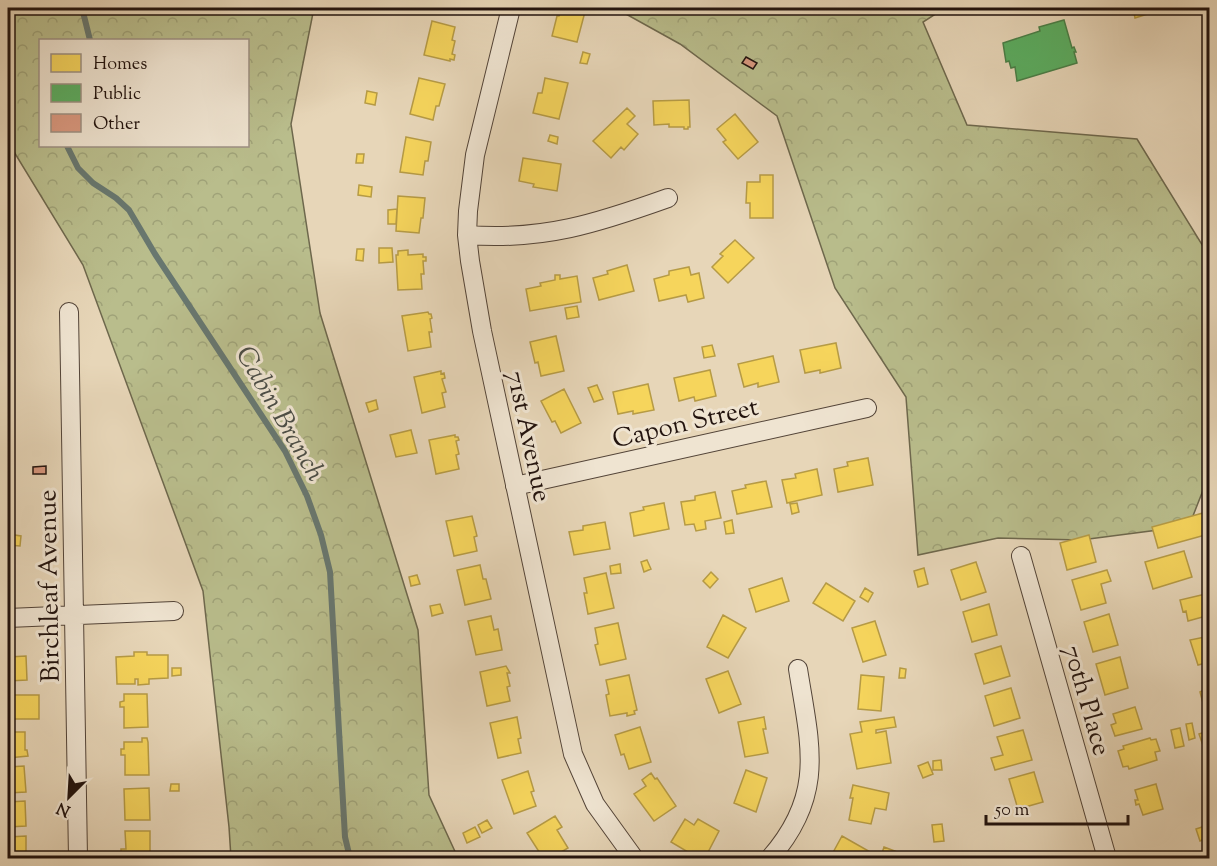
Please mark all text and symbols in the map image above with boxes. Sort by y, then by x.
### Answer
legend [39,39,249,147]
text: Homes [93,52,147,78]
text: Public [93,82,141,108]
text: Other [93,112,140,138]
water label: Cabin Branch [224,339,333,489]
street label: 71st Avenue [496,367,560,506]
street label: Capon Street [609,390,762,459]
street label: Birchleaf Avenue [30,489,71,683]
street label: 70th Place [1052,641,1119,760]
north arrow [39,767,99,827]
scale bar [986,788,1128,826]
text: N [53,795,74,822]
text: 50 m [994,798,1030,824]

